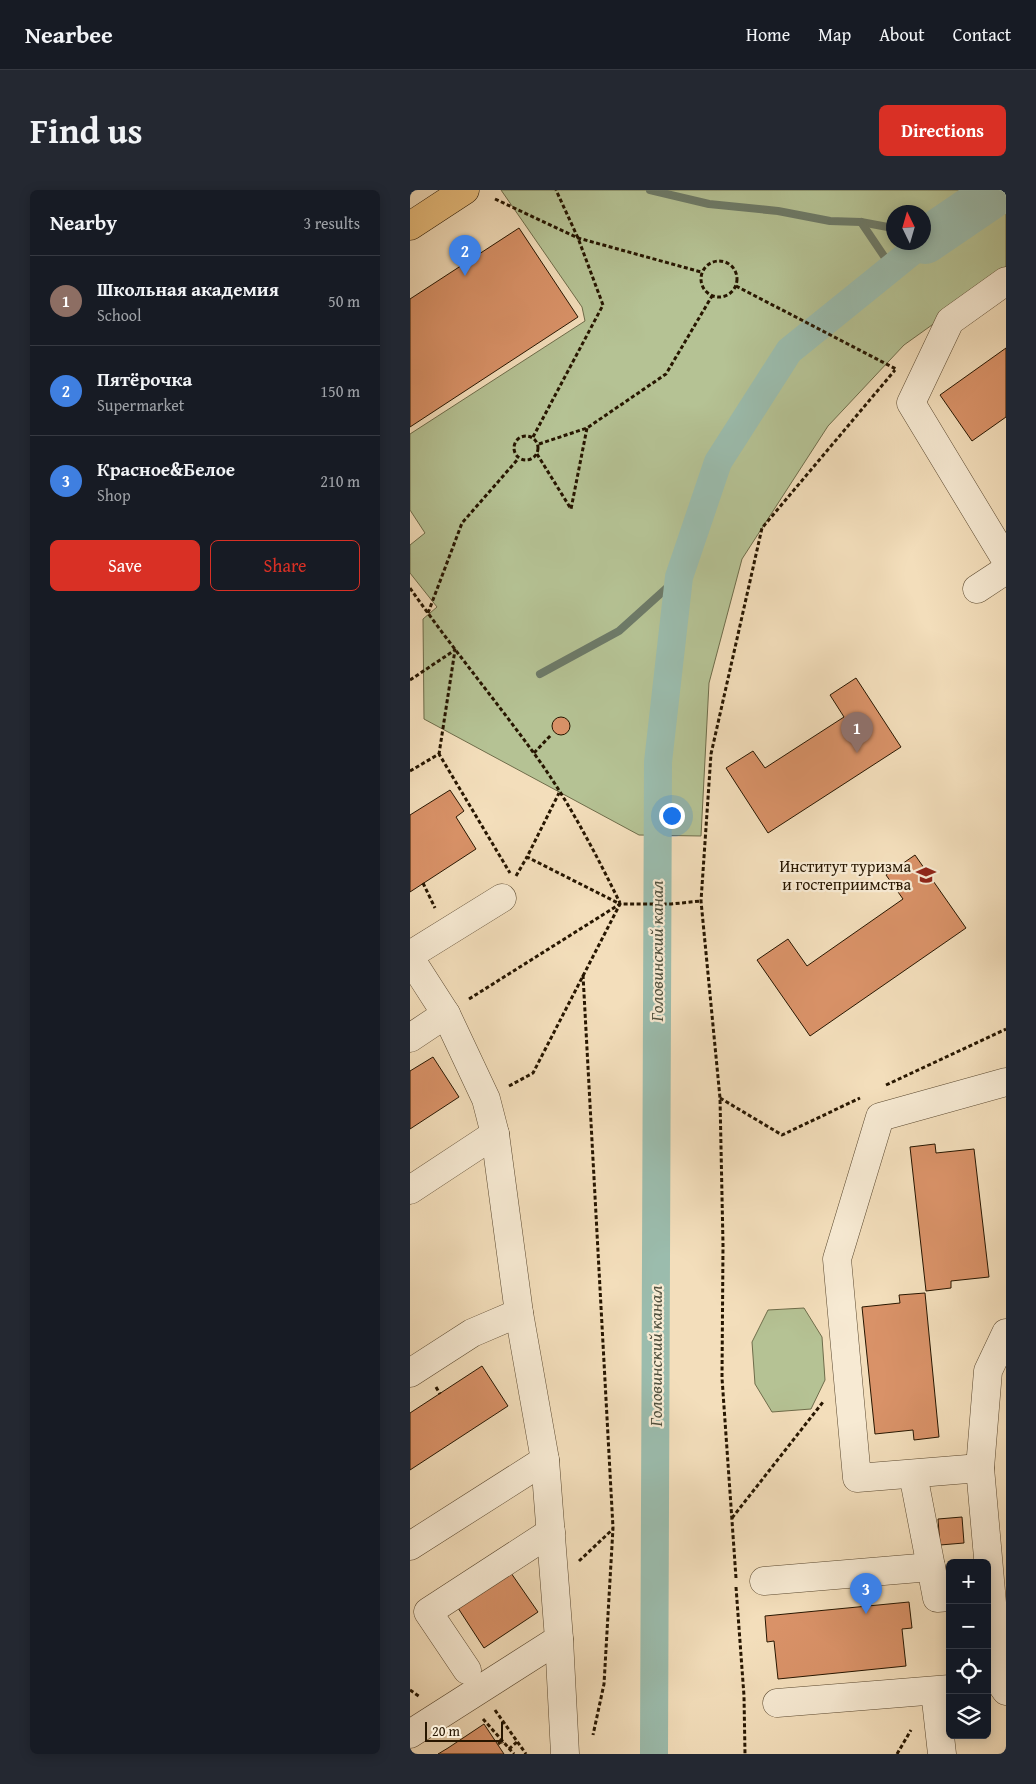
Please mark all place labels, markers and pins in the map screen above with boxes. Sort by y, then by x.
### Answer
pin: 2 [449,235,481,276]
pin: 1 [841,712,873,753]
place label: Институт туризма и гостеприимства [779,854,911,896]
school or university icon: Институт туризма и гостеприимства [915,864,937,886]
pin: 3 [850,1573,882,1614]

